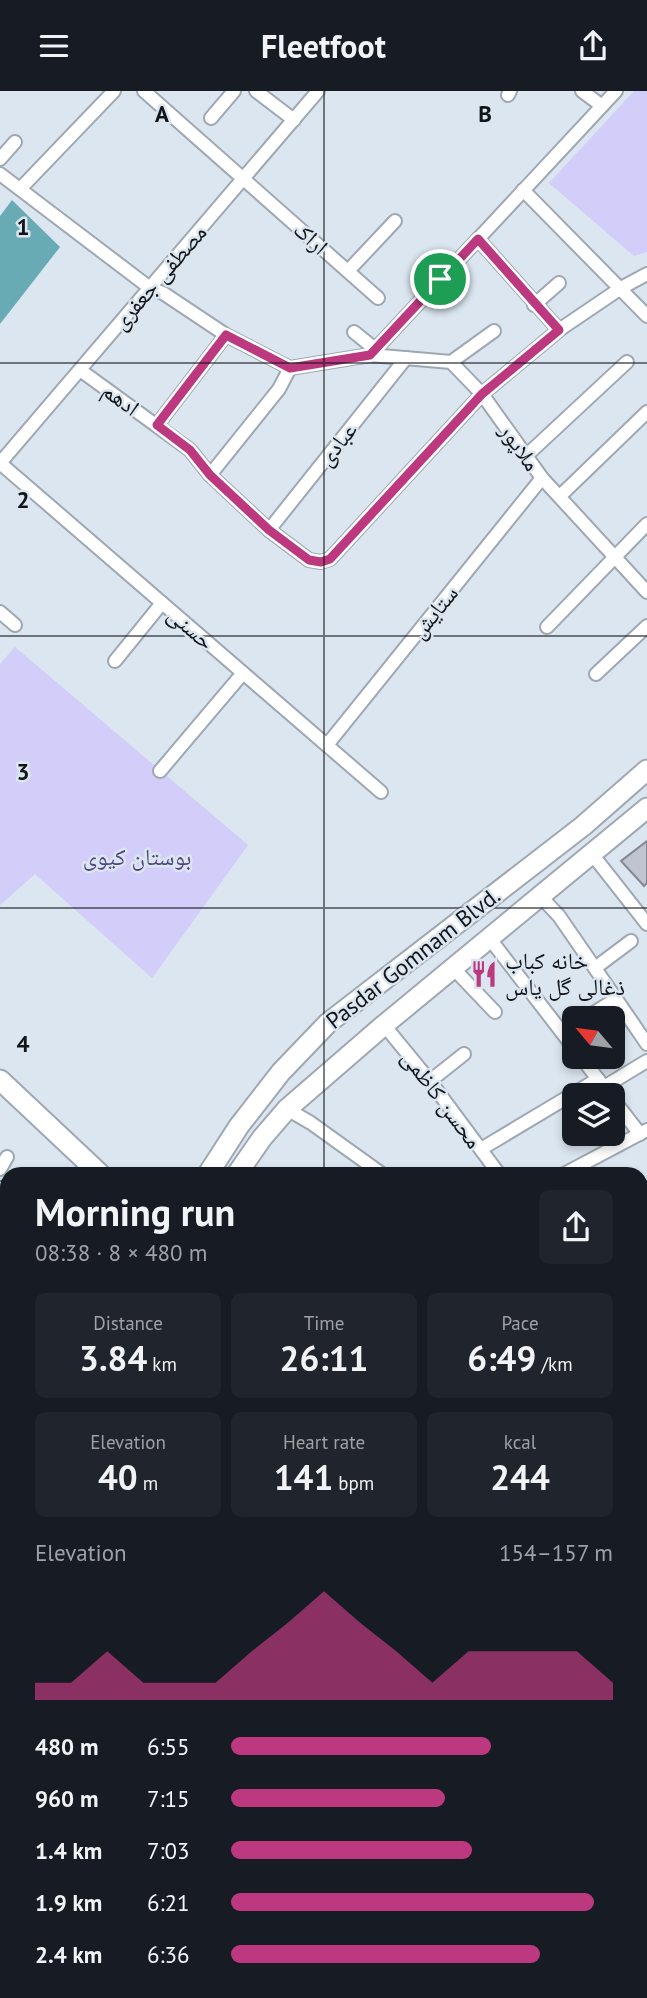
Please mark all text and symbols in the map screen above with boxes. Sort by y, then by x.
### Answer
text: Fleetfoot [261,25,386,67]
icon: menu [35,27,73,65]
icon: share [574,27,612,65]
text: A [155,99,169,128]
text: B [478,99,492,128]
text: 1 [16,212,30,241]
street label: اراک [288,215,335,261]
street label: مصطفی جعفری [105,218,212,335]
pin [410,249,470,309]
icon: arrive [421,260,459,298]
street label: ادهم [96,375,146,423]
street label: عبادی [310,416,363,471]
street label: ملاپور [493,416,547,476]
text: 2 [16,485,30,514]
street label: ستایش [403,579,464,644]
street label: حسنی [162,599,221,656]
text: 3 [16,757,30,786]
park label: بوستان کیوی [83,842,191,871]
street label: Pasdar Gomnam Blvd. [320,881,506,1035]
place label: خانه کباب ذغالی گل یاس [505,946,625,1001]
restaurant icon: خانه کباب ذغالی گل یاس [469,959,499,989]
north arrow [562,1006,625,1069]
map controls [562,1006,625,1146]
text: 4 [16,1029,30,1058]
street label: محسن کاظمی [396,1043,489,1154]
button: layers [562,1083,625,1146]
text: Morning run [35,1187,235,1236]
button: share [539,1190,613,1264]
text: 08:38 · 8 × 480 m [35,1238,207,1267]
text: Distance [93,1311,163,1335]
text: Time [304,1311,344,1335]
text: Pace [501,1311,539,1335]
text: 3.84 [79,1335,147,1381]
text: 26:11 [280,1335,368,1381]
text: 6:49 [467,1335,536,1381]
text: km [147,1352,177,1376]
text: /km [536,1352,573,1376]
text: Elevation [90,1430,166,1454]
text: Heart rate [283,1430,365,1454]
text: kcal [504,1430,536,1454]
text: 40 [98,1454,138,1500]
text: 141 [274,1454,333,1500]
text: 244 [490,1454,550,1500]
text: m [138,1471,158,1495]
text: bpm [333,1471,374,1495]
text: Elevation [35,1538,127,1567]
text: 154–157 m [499,1538,613,1567]
text: 480 m [35,1732,98,1761]
text: 6:55 [147,1732,190,1761]
text: 960 m [35,1784,98,1813]
text: 7:15 [147,1784,190,1813]
text: 1.4 km [35,1836,102,1865]
text: 7:03 [147,1836,190,1865]
text: 1.9 km [35,1888,102,1917]
text: 6:21 [147,1888,190,1917]
text: 2.4 km [35,1940,102,1969]
text: 6:36 [147,1940,190,1969]

